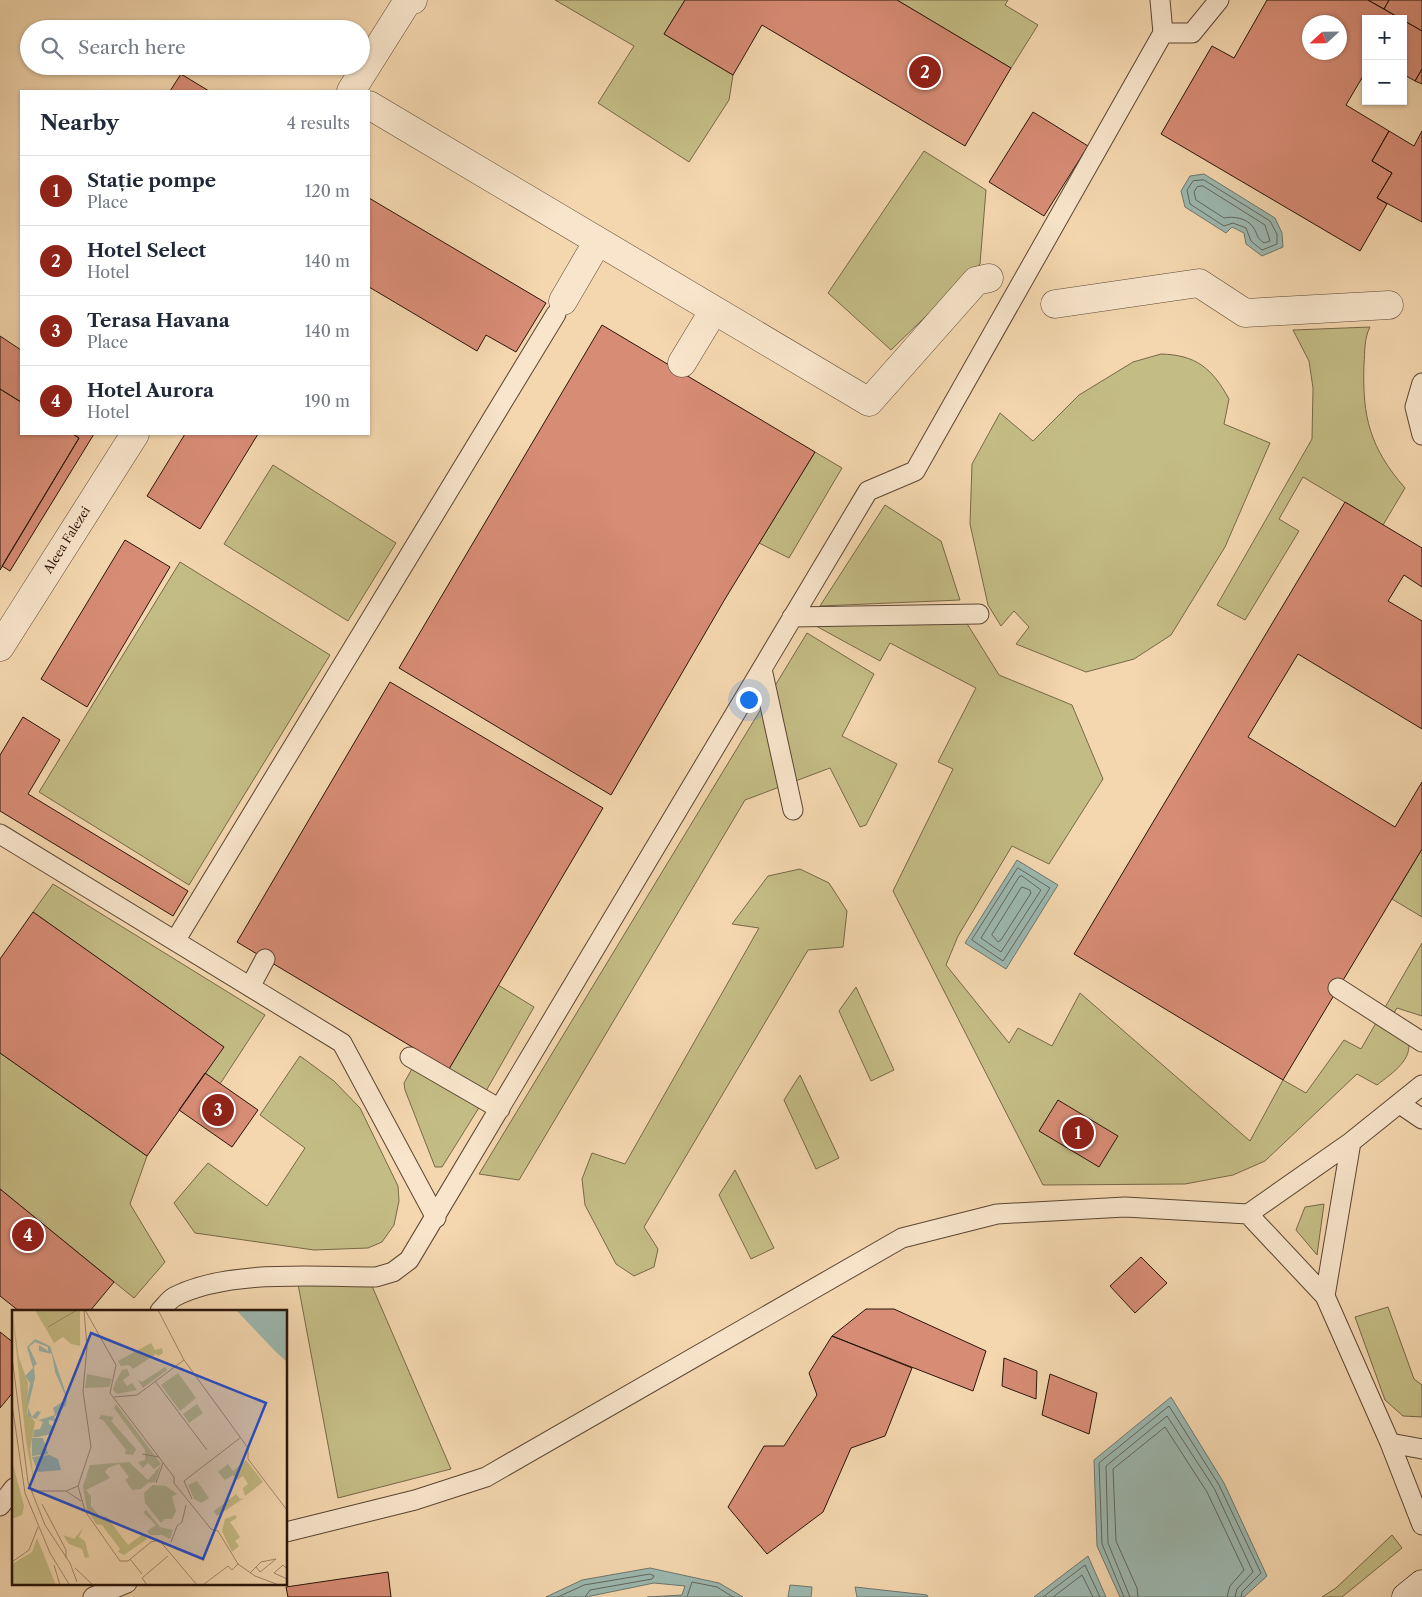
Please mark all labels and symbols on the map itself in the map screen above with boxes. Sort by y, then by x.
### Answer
north arrow [1302,15,1347,60]
pin: 2 [909,53,941,91]
street label: Aleea Falezei [40,503,93,577]
your location [736,687,762,713]
pin: 3 [202,1091,234,1129]
pin: 1 [1062,1114,1094,1152]
pin: 4 [12,1216,44,1254]
inset map [12,1310,288,1584]

